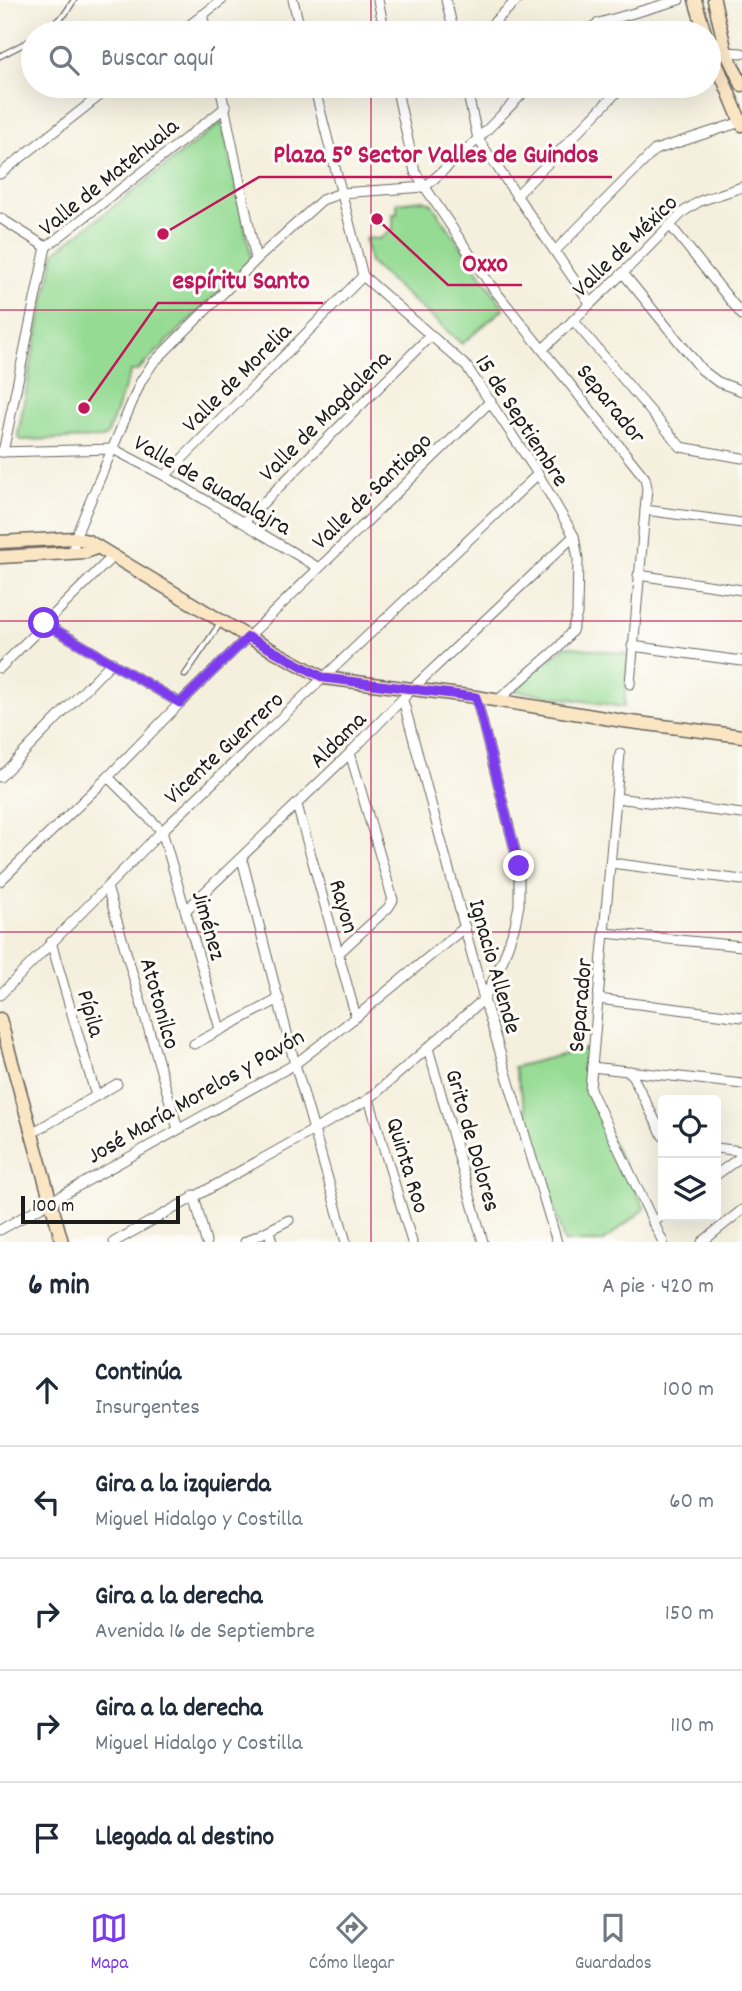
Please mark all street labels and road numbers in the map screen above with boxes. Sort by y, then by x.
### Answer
street label: Valle de Matehuala [32,111,188,246]
street label: Valle de México [565,188,687,306]
street label: Valle de Morelia [175,316,301,442]
street label: Valle de Magdalena [252,343,400,491]
street label: 15 de Septiembre [465,349,576,494]
street label: Separador [567,357,653,452]
street label: Valle de Santiago [305,426,441,559]
street label: Valle de Guadalajra [126,428,297,546]
street label: Vicente Guerrero [157,685,293,814]
street label: Aldama [303,704,376,778]
street label: Rayon [318,876,366,938]
street label: Jiménez [181,887,233,965]
street label: Ignacio Allende [458,896,529,1038]
street label: Atotonilco [129,954,187,1054]
street label: Separador [561,957,603,1054]
street label: Pípila [66,986,112,1042]
street label: José María Morelos y Pavón [81,1021,312,1174]
street label: Grito de Dolores [435,1066,508,1216]
street label: Quinta Roo [375,1114,437,1218]

